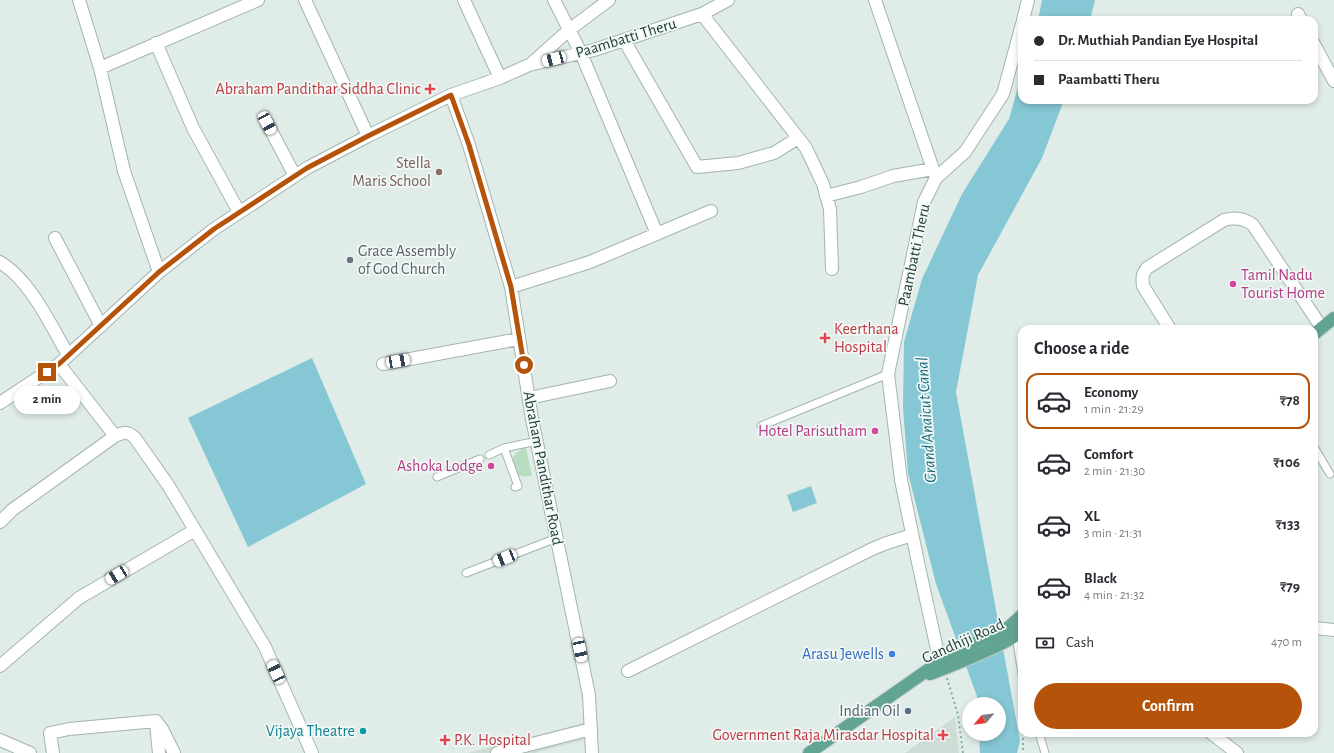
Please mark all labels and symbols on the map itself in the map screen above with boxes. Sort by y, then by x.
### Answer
street label: Paambatti Theru [574,15,678,61]
car [541,50,567,68]
place label: Abraham Pandithar Siddha Clinic [215,81,421,97]
marker: Abraham Pandithar Siddha Clinic [424,83,436,95]
car [256,110,278,136]
place label: Stella Maris School [352,155,431,189]
marker: Stella Maris School [434,167,444,177]
street label: Paambatti Theru [895,202,933,308]
place label: Grace Assembly of God Church [358,243,456,277]
marker: Grace Assembly of God Church [345,255,355,265]
place label: Tamil Nadu Tourist Home [1241,267,1325,301]
marker: Tamil Nadu Tourist Home [1228,279,1238,289]
place label: Keerthana Hospital [834,321,899,355]
marker: Keerthana Hospital [819,332,831,344]
car [385,353,411,369]
route start [515,356,533,374]
water label: Grand Anaicut Canal [913,357,939,483]
route end [38,363,56,381]
callout: 2 min [14,386,80,414]
street label: Abraham Pandithar Road [520,390,566,546]
place label: Hotel Parisutham [758,423,867,439]
marker: Hotel Parisutham [870,426,880,436]
place label: Ashoka Lodge [397,458,483,474]
marker: Ashoka Lodge [486,461,496,471]
car [492,548,518,568]
car [104,564,130,586]
street label: Gandhiji Road [920,616,1007,667]
car [572,637,588,663]
place label: Arasu Jewells [802,646,884,662]
marker: Arasu Jewells [887,649,897,659]
car [265,659,287,685]
north arrow [962,697,1006,741]
place label: Indian Oil [839,703,900,719]
marker: Indian Oil [903,706,913,716]
place label: Vijaya Theatre [266,723,355,740]
marker: Vijaya Theatre [358,726,368,736]
place label: Government Raja Mirasdar Hospital [712,727,934,744]
marker: Government Raja Mirasdar Hospital [937,729,949,741]
place label: P.K. Hospital [454,732,531,748]
marker: P.K. Hospital [439,734,451,746]

